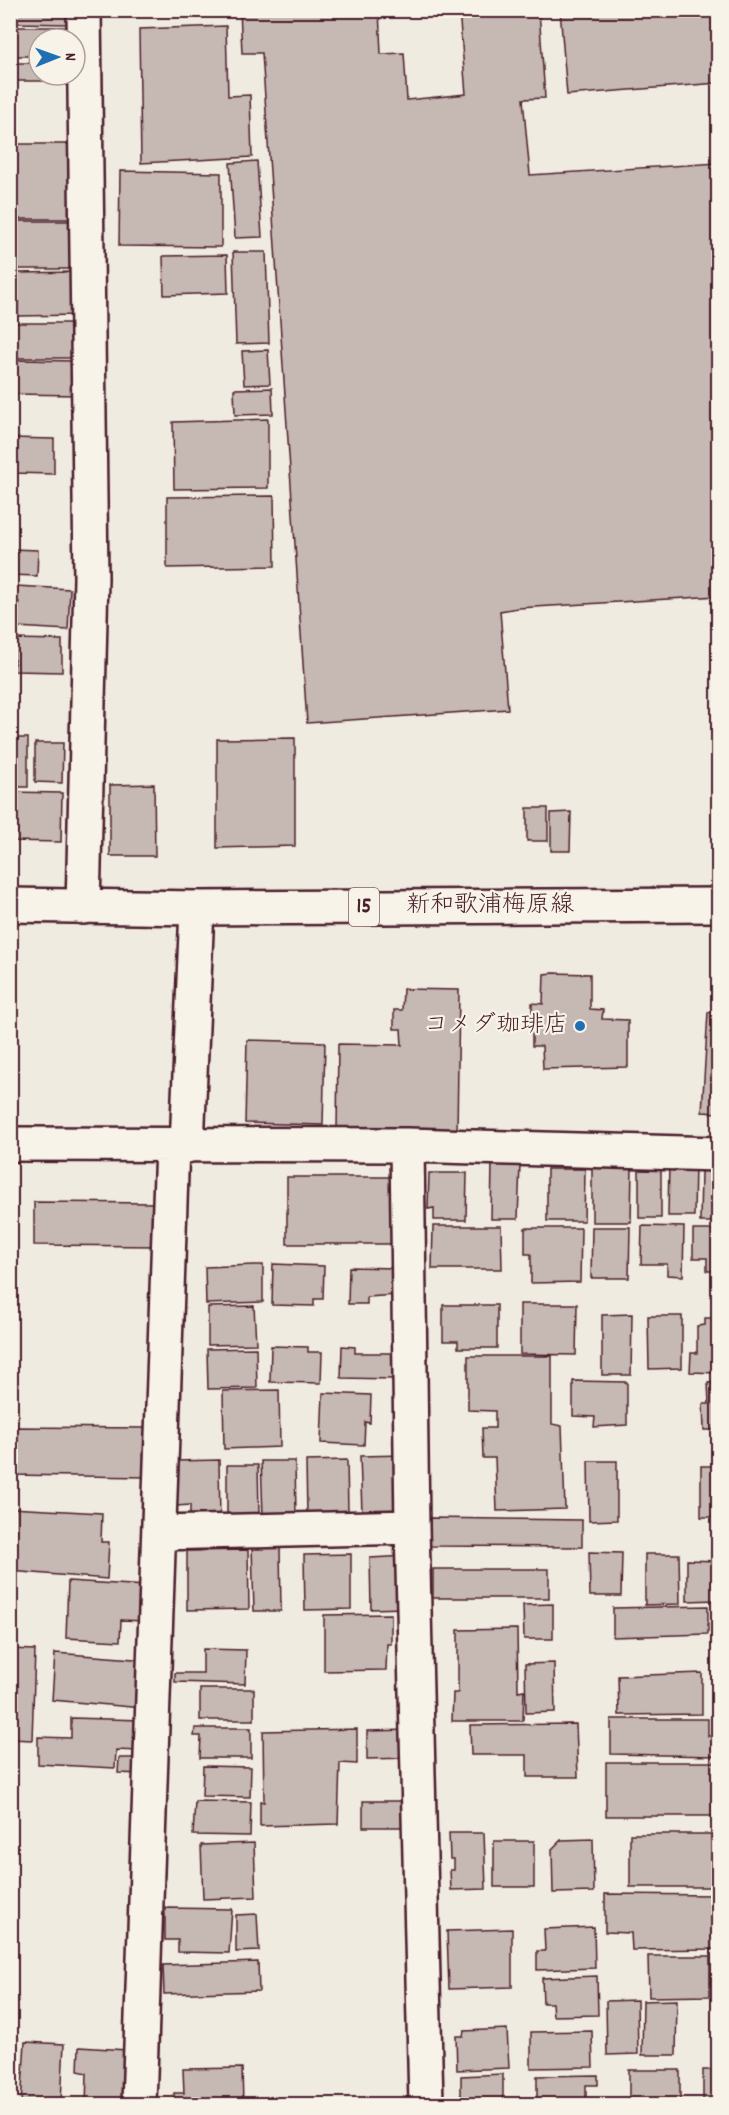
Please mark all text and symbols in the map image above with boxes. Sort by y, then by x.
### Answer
north arrow [27,27,87,87]
text: N [58,53,81,61]
road number: 15 [349,888,379,926]
street label: 新和歌浦梅原線 [406,889,574,923]
place label: コメダ珈琲店 [424,1009,568,1043]
marker: コメダ珈琲店 [573,1019,587,1033]

